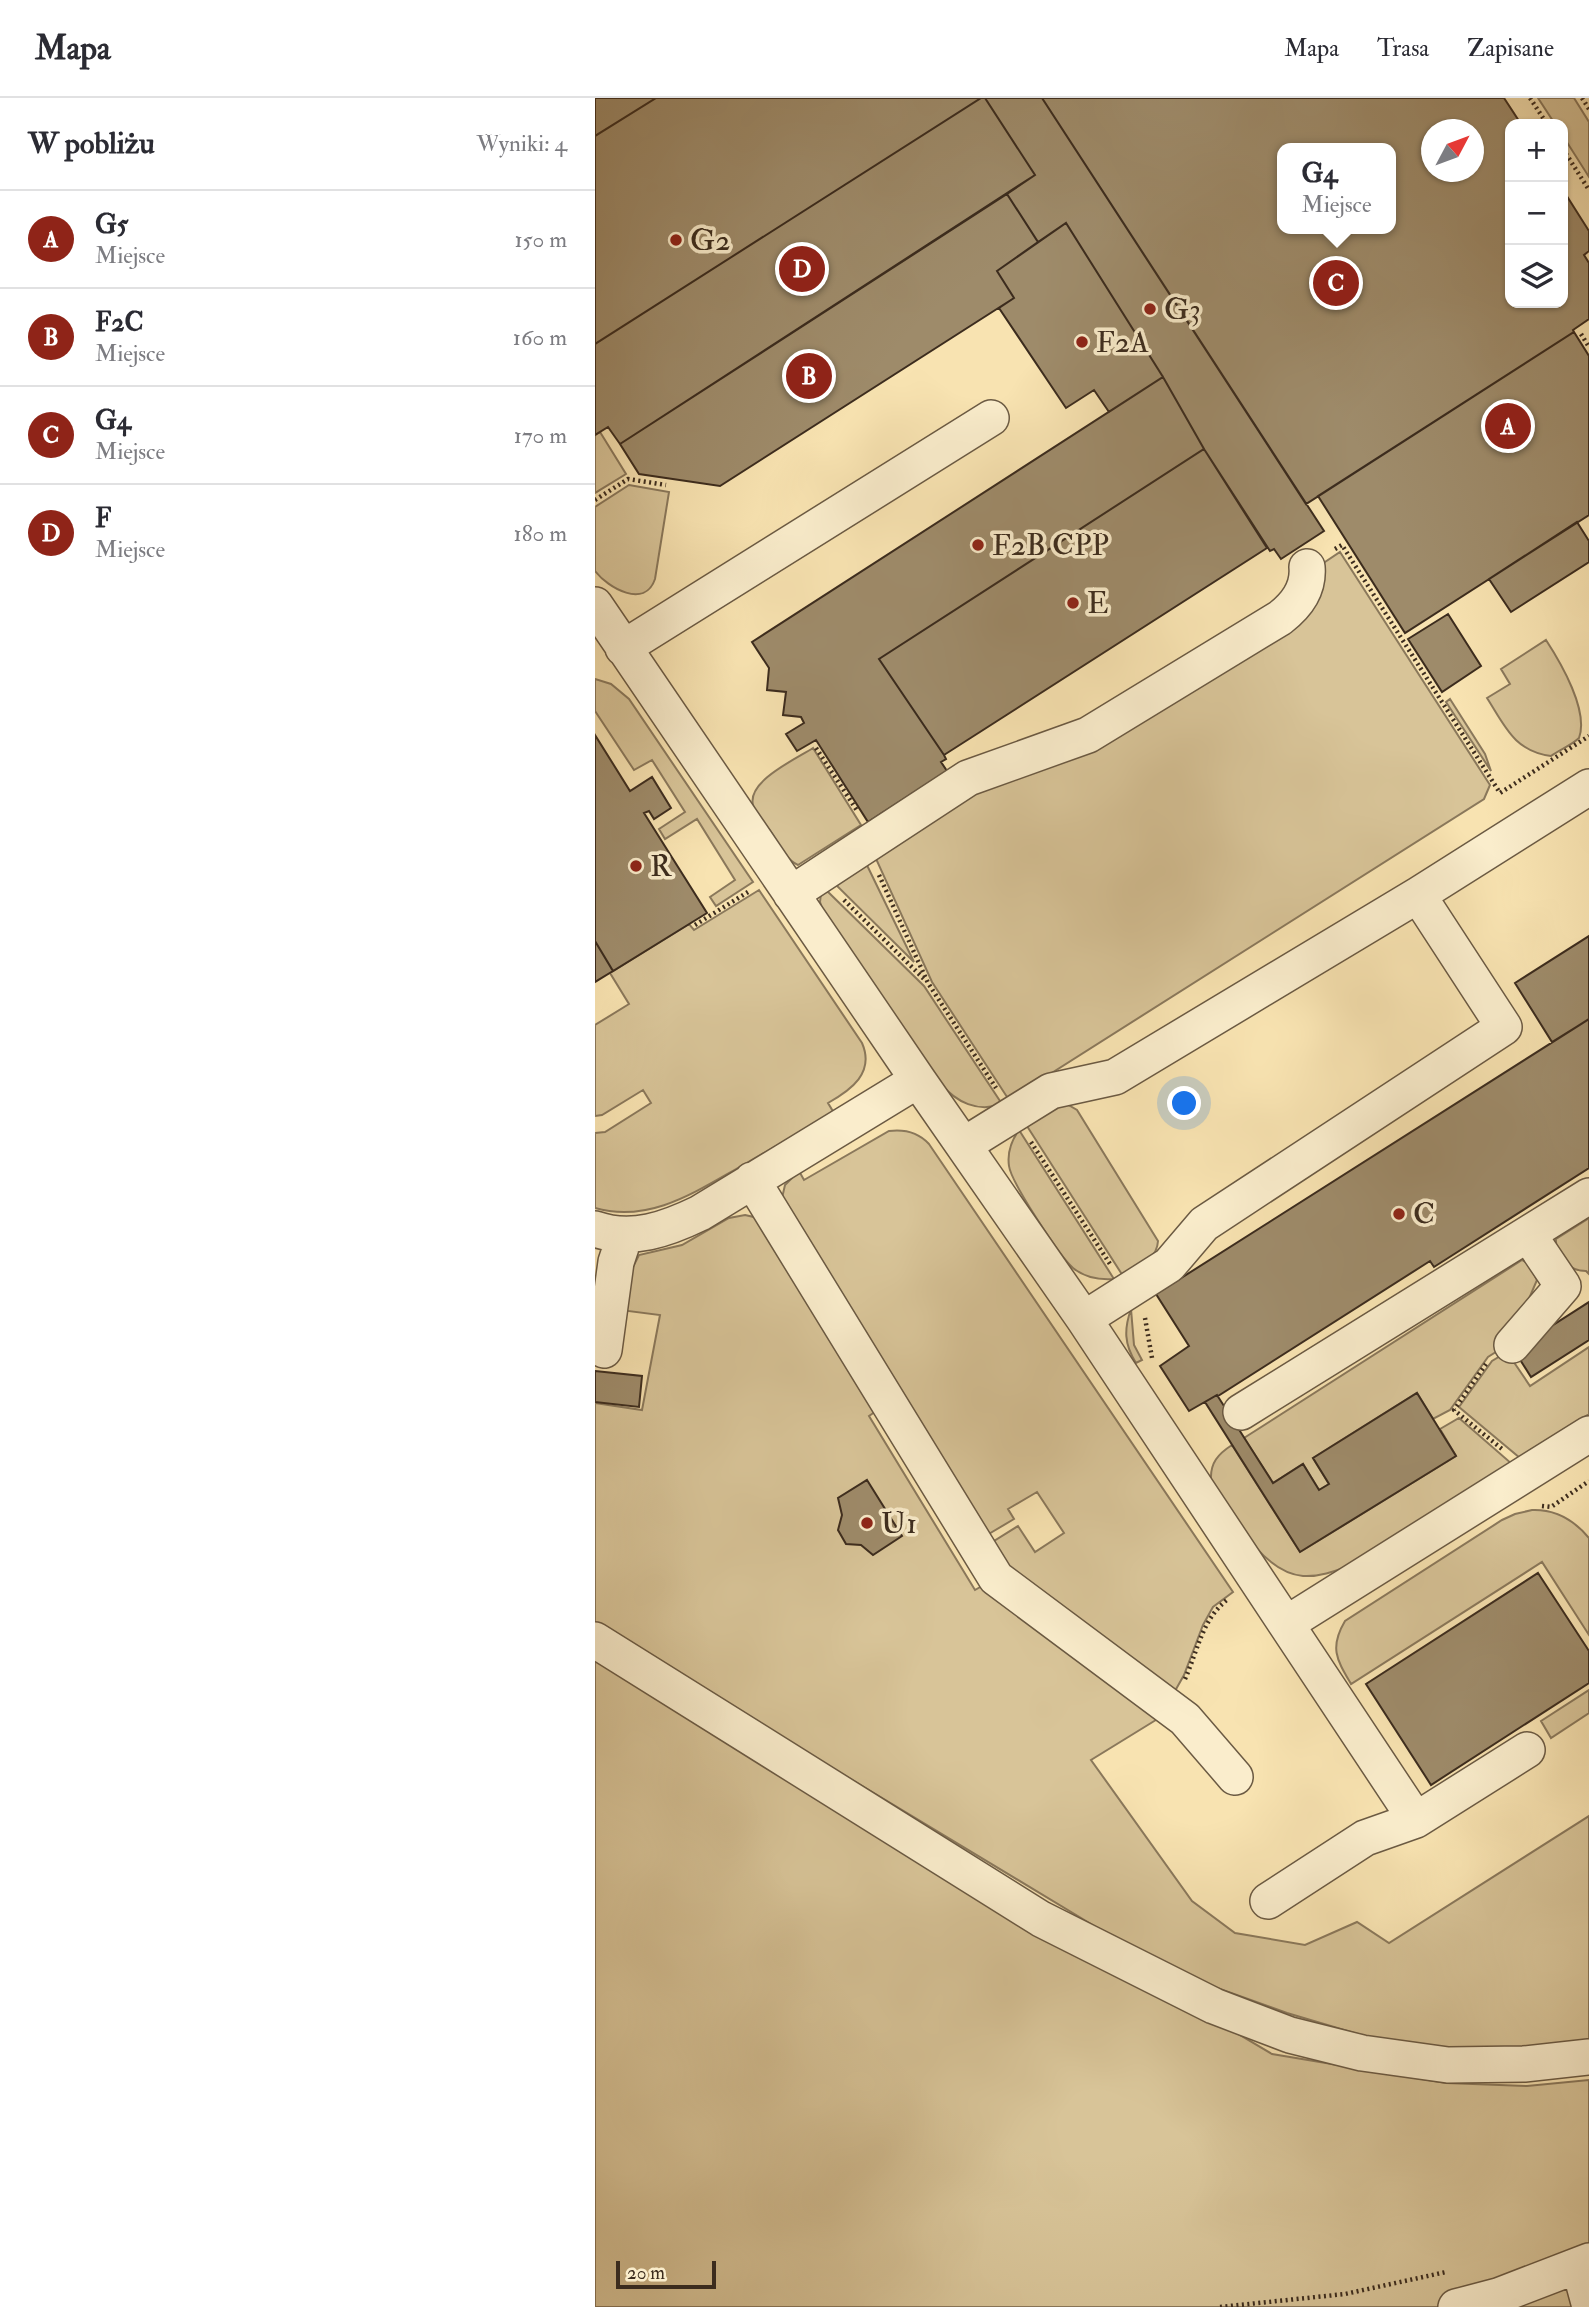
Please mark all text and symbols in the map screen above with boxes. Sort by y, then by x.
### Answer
text: Mapa [35,28,111,69]
text: Mapa [1284,33,1339,64]
text: Trasa [1377,33,1429,64]
text: Zapisane [1467,33,1554,64]
north arrow [1421,119,1484,182]
map controls [1505,119,1568,308]
button: + [1505,119,1568,182]
text: W pobliżu [28,125,155,162]
text: Wyniki: 4 [476,129,567,158]
popup [1277,143,1396,234]
text: G4 [1302,158,1337,190]
button: − [1505,182,1568,245]
text: Miejsce [1302,190,1372,219]
text: G5 [95,209,128,241]
place label: G2 [690,222,730,259]
text: A [44,225,58,254]
text: 150 m [514,225,567,254]
marker: G2 [668,232,684,248]
text: Miejsce [95,241,165,270]
pin: D [779,243,825,295]
button: layers [1505,245,1568,308]
pin: C [1313,257,1359,309]
place label: G3 [1164,291,1201,328]
marker: G3 [1142,301,1158,317]
text: F2C [95,307,144,339]
text: B [43,323,59,352]
text: 160 m [513,323,567,352]
place label: F2A [1096,324,1149,361]
marker: F2A [1074,334,1090,350]
text: Miejsce [95,339,165,368]
pin: B [786,350,832,402]
pin: A [1485,400,1531,452]
text: G4 [95,405,131,437]
text: C [43,421,59,450]
text: 170 m [514,421,567,450]
text: Miejsce [95,437,165,466]
text: F [95,503,111,535]
text: D [42,519,60,548]
text: 180 m [514,519,567,548]
place label: F2B CPP [992,527,1109,564]
text: Miejsce [95,535,165,564]
marker: F2B CPP [970,537,986,553]
place label: E [1087,585,1109,622]
marker: E [1065,595,1081,611]
place label: R [650,848,673,885]
marker: R [628,858,644,874]
your location [1167,1086,1201,1120]
place label: C [1413,1196,1435,1233]
marker: C [1391,1206,1407,1222]
place label: U1 [881,1505,917,1542]
marker: U1 [859,1515,875,1531]
scale bar [616,2258,716,2290]
text: 20 m [627,2261,665,2285]

